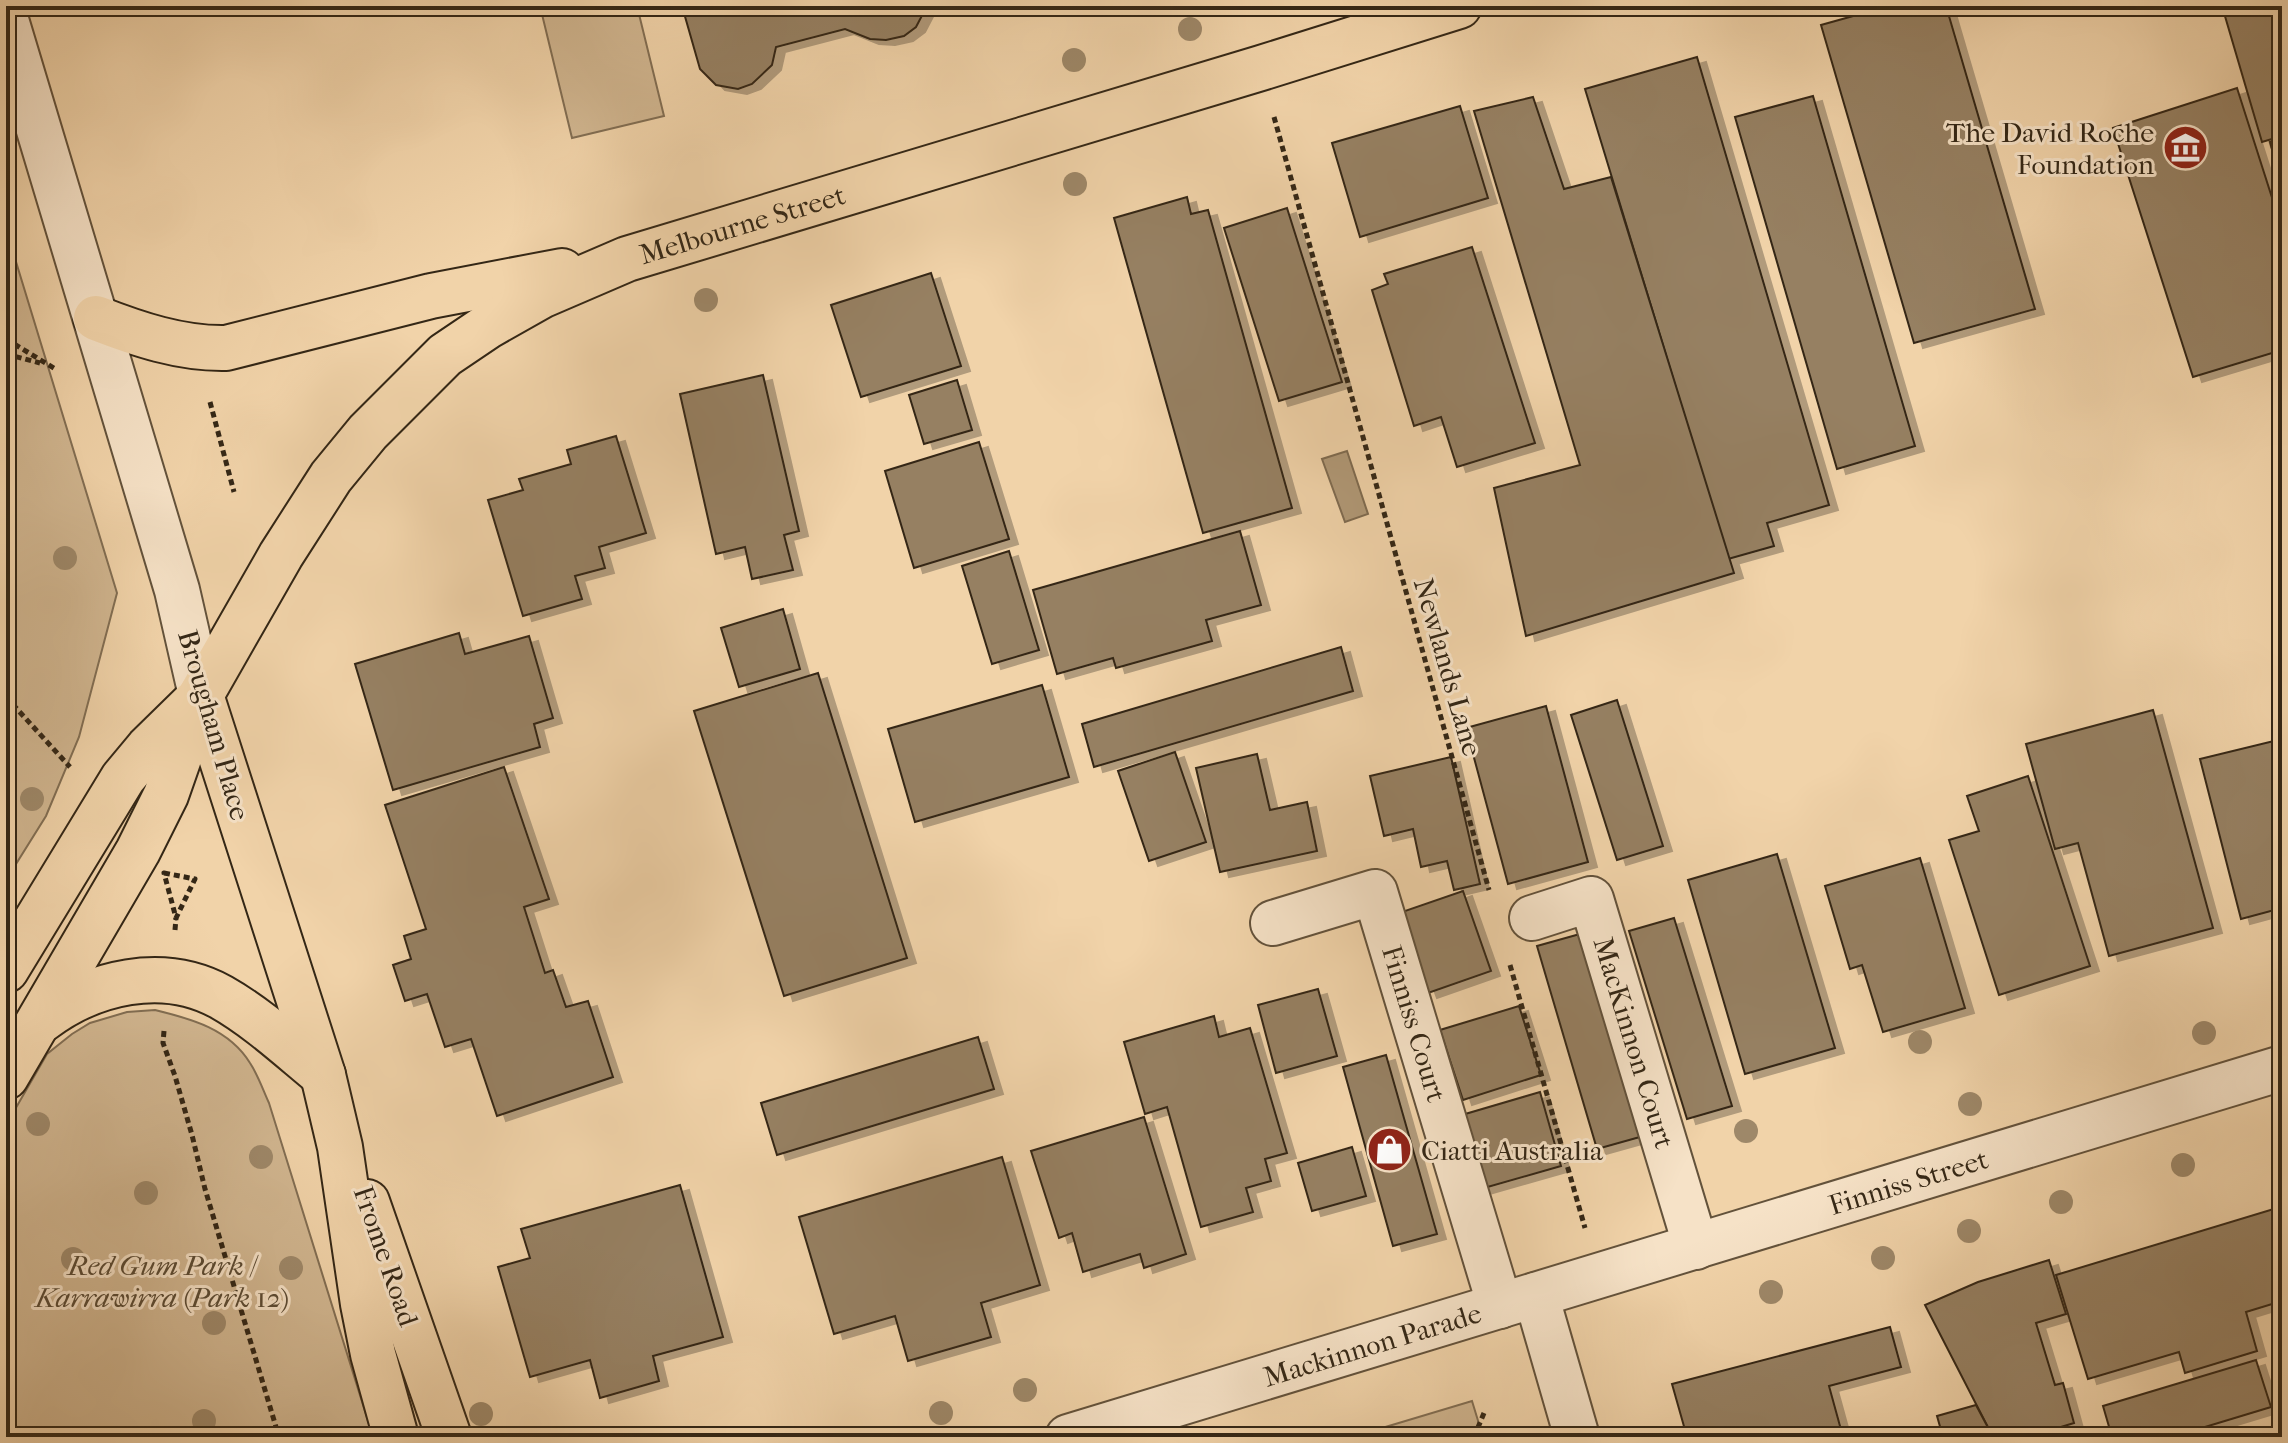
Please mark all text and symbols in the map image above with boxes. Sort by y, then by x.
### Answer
place label: The David Roche Foundation [1946,116,2154,181]
museum icon: The David Roche Foundation [2161,124,2209,172]
street label: Melbourne Street [635,178,849,271]
street label: Newlands Lane [1407,574,1489,760]
street label: Brougham Place [171,626,257,824]
street label: MacKinnon Court [1587,933,1682,1152]
street label: Finniss Court [1376,941,1454,1106]
shop icon: Ciatti Australia [1366,1126,1414,1174]
place label: Ciatti Australia [1421,1134,1604,1167]
street label: Finniss Street [1824,1142,1992,1221]
street label: Frome Road [347,1182,426,1331]
park label: Red Gum Park / Karrawirra (Park 12) [33,1249,289,1314]
street label: Mackinnon Parade [1259,1296,1485,1393]

